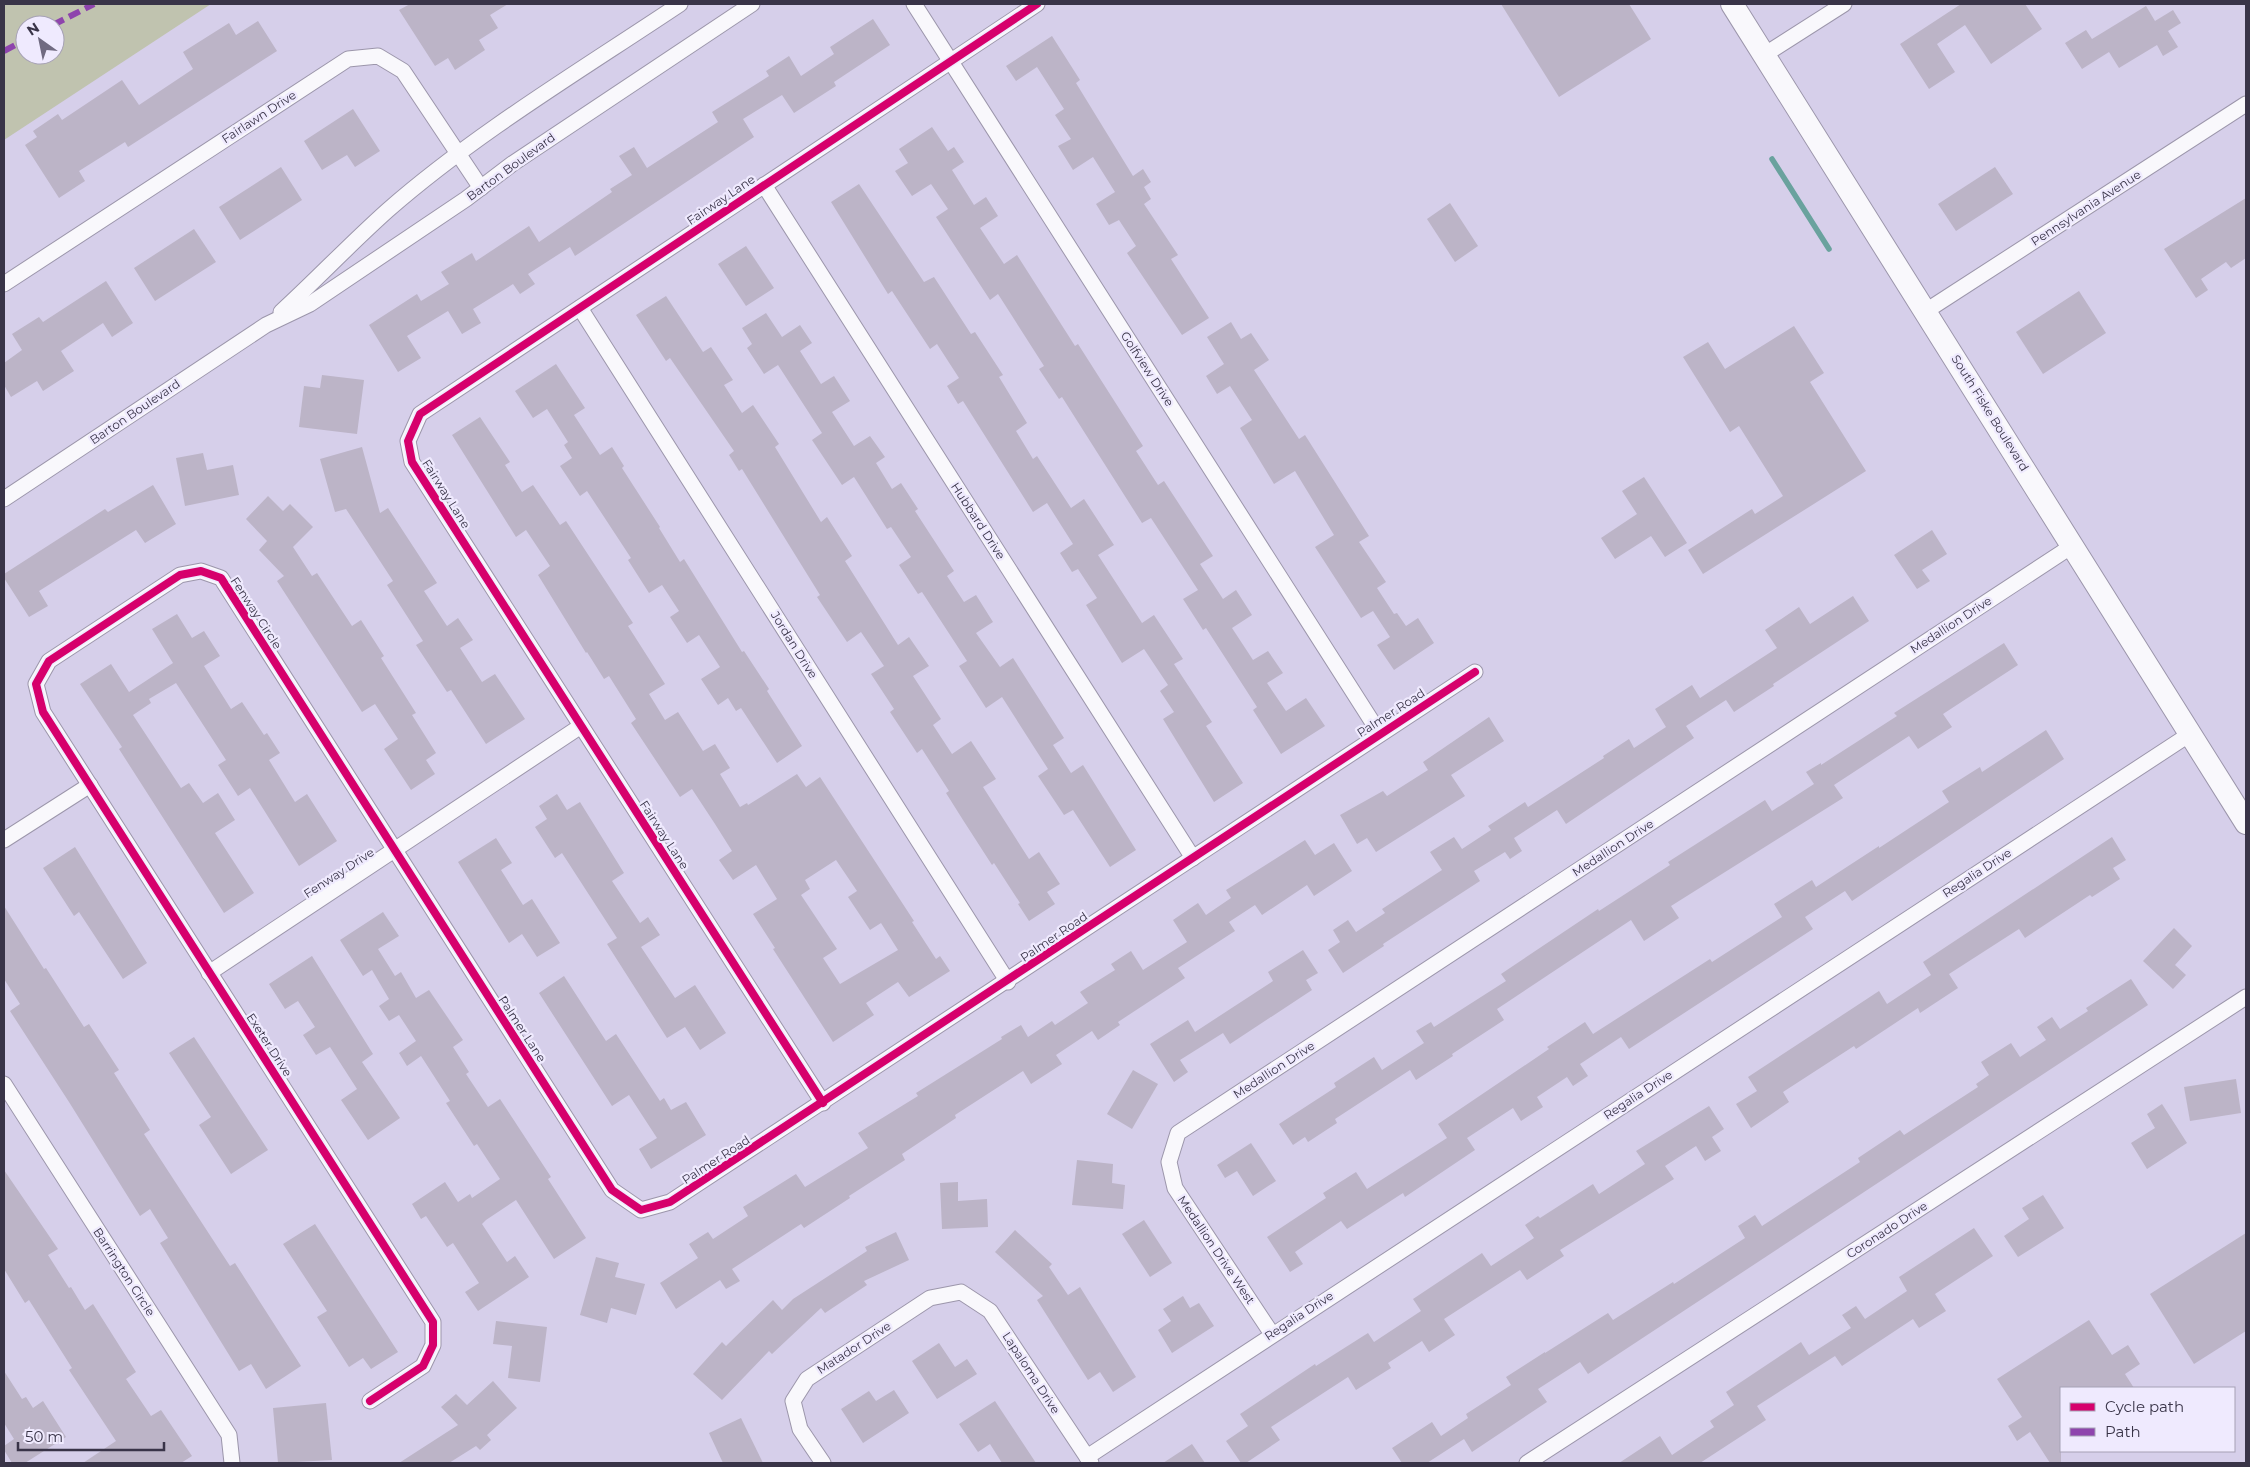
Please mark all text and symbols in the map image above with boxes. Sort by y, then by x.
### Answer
north arrow [15,15,65,65]
text: N [23,18,43,40]
street label: Fairlawn Drive [219,87,299,146]
street label: Barton Boulevard [464,129,558,204]
street label: Pennsylvania Avenue [2028,167,2143,249]
street label: Fairway Lane [684,171,758,228]
street label: Golfview Drive [1118,328,1177,409]
street label: South Fiske Boulevard [1948,352,2032,474]
street label: Barton Boulevard [87,376,183,447]
street label: Fairway Lane [419,456,474,531]
street label: Hubbard Drive [948,480,1009,562]
street label: Fenway Circle [228,574,285,652]
street label: Medallion Drive [1907,593,1994,656]
street label: Jordan Drive [767,608,821,681]
street label: Palmer Road [1354,685,1428,740]
street label: Fairway Lane [637,798,692,872]
street label: Medallion Drive [1569,816,1656,879]
street label: Fenway Drive [301,844,377,901]
street label: Regalia Drive [1939,845,2014,900]
street label: Palmer Road [1017,909,1090,965]
street label: Palmer Lane [495,993,549,1065]
street label: Exeter Drive [243,1010,295,1079]
street label: Medallion Drive [1230,1038,1317,1101]
street label: Regalia Drive [1600,1067,1675,1122]
street label: Palmer Road [679,1132,753,1187]
street label: Medallion Drive West [1175,1193,1258,1307]
street label: Coronado Drive [1843,1198,1930,1261]
street label: Barrington Circle [90,1225,159,1319]
street label: Regalia Drive [1261,1288,1336,1343]
street label: Matador Drive [814,1318,894,1377]
street label: Lapaloma Drive [999,1329,1063,1416]
legend [2060,1387,2235,1452]
text: Cycle path [2105,1397,2184,1416]
scale bar [18,1420,164,1452]
text: Path [2105,1422,2141,1441]
text: 50 m [25,1427,63,1446]

